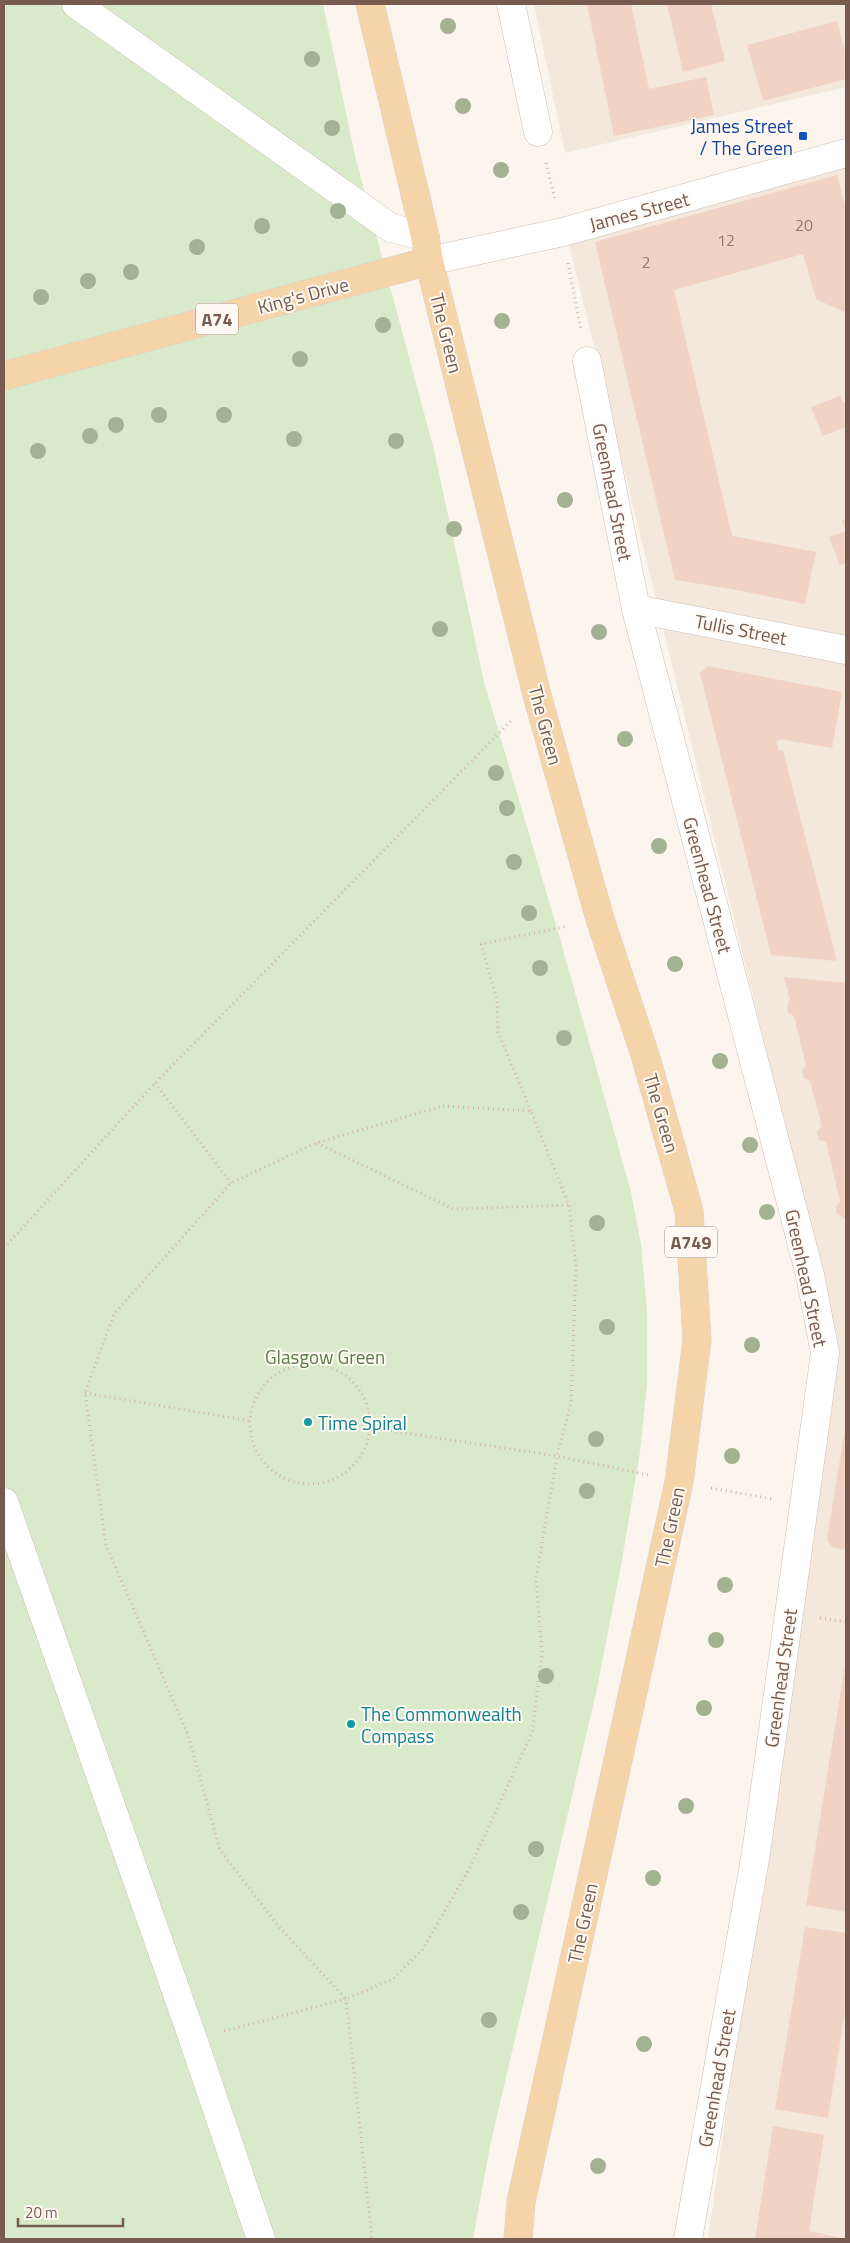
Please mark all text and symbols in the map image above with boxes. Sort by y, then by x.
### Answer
place label: James Street / The Green [691,111,793,162]
marker: James Street / The Green [797,130,809,142]
street label: James Street [586,184,693,238]
house number: 20 [795,213,813,237]
house number: 12 [717,228,735,252]
house number: 2 [642,250,650,274]
street label: King's Drive [254,269,352,321]
street label: The Green [423,290,471,376]
road number: A74 [196,304,238,334]
street label: Greenhead Street [585,421,641,564]
street label: Tullis Street [692,606,790,652]
street label: The Green [521,682,571,768]
street label: Greenhead Street [676,814,740,957]
street label: The Green [637,1070,687,1156]
street label: Greenhead Street [778,1207,836,1350]
road number: A749 [665,1226,717,1258]
park label: Glasgow Green [265,1342,385,1371]
place label: Time Spiral [318,1408,407,1437]
marker: Time Spiral [302,1416,314,1428]
street label: The Green [646,1484,692,1570]
street label: Greenhead Street [756,1606,804,1749]
place label: The Commonwealth Compass [361,1699,522,1750]
marker: The Commonwealth Compass [345,1718,357,1730]
street label: The Green [559,1880,605,1966]
street label: Greenhead Street [690,2006,742,2149]
scale bar [18,2196,122,2228]
text: 20 m [25,2201,58,2224]

